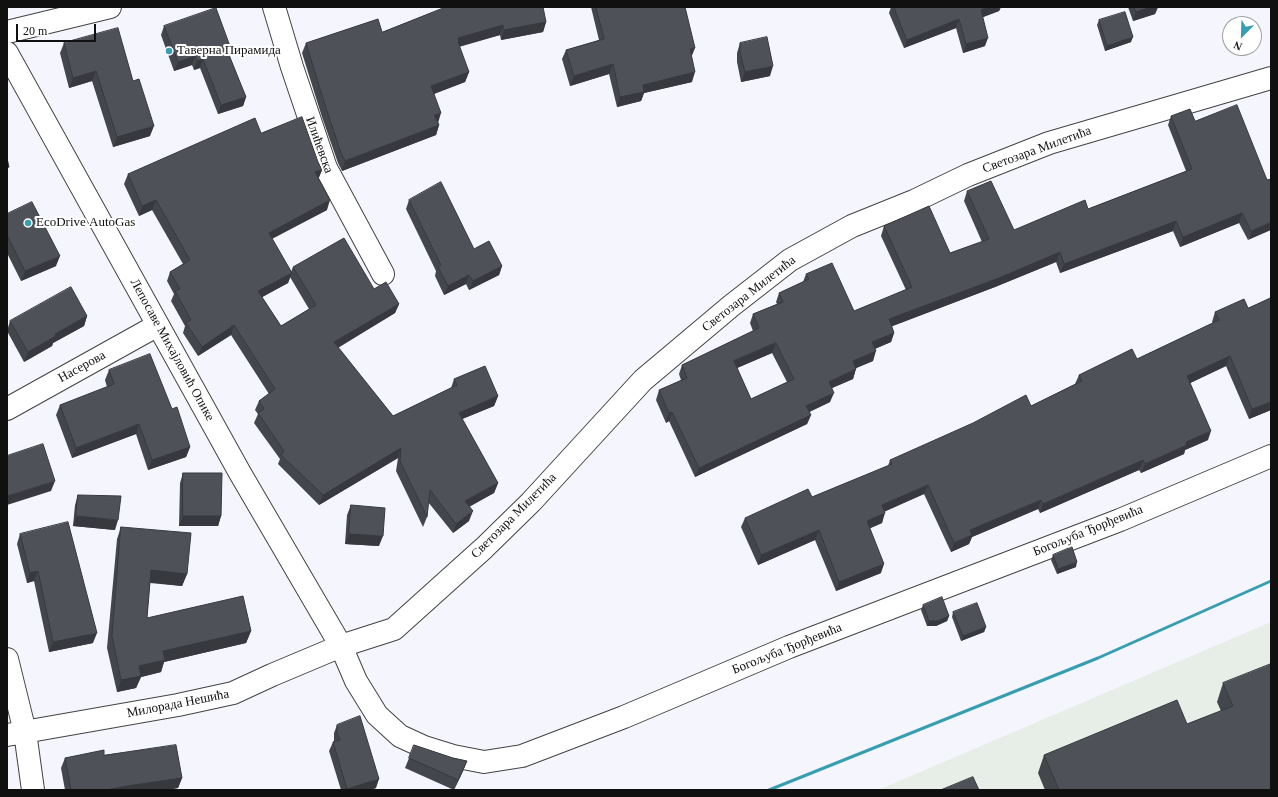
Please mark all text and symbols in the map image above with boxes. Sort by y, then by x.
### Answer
scale bar [18,16,98,42]
north arrow [1222,16,1262,56]
text: 20 m [23,24,47,38]
text: N [1232,39,1244,53]
place label: Таверна Пирамида [177,43,281,59]
marker: Таверна Пирамида [164,46,174,56]
street label: Илићевска [302,115,336,175]
street label: Светозара Милетића [980,123,1094,177]
place label: EcoDrive AutoGas [36,215,135,231]
marker: EcoDrive AutoGas [23,218,33,228]
street label: Светозара Милетића [699,253,799,335]
street label: Лепосаве Михајловић Опике [126,276,218,424]
street label: Насерова [56,348,108,386]
street label: Светозара Милетића [468,470,560,562]
street label: Богољуба Ђорђевића [1031,502,1145,560]
street label: Богољуба Ђорђевића [730,620,844,678]
street label: Милорада Нешића [126,686,230,722]

